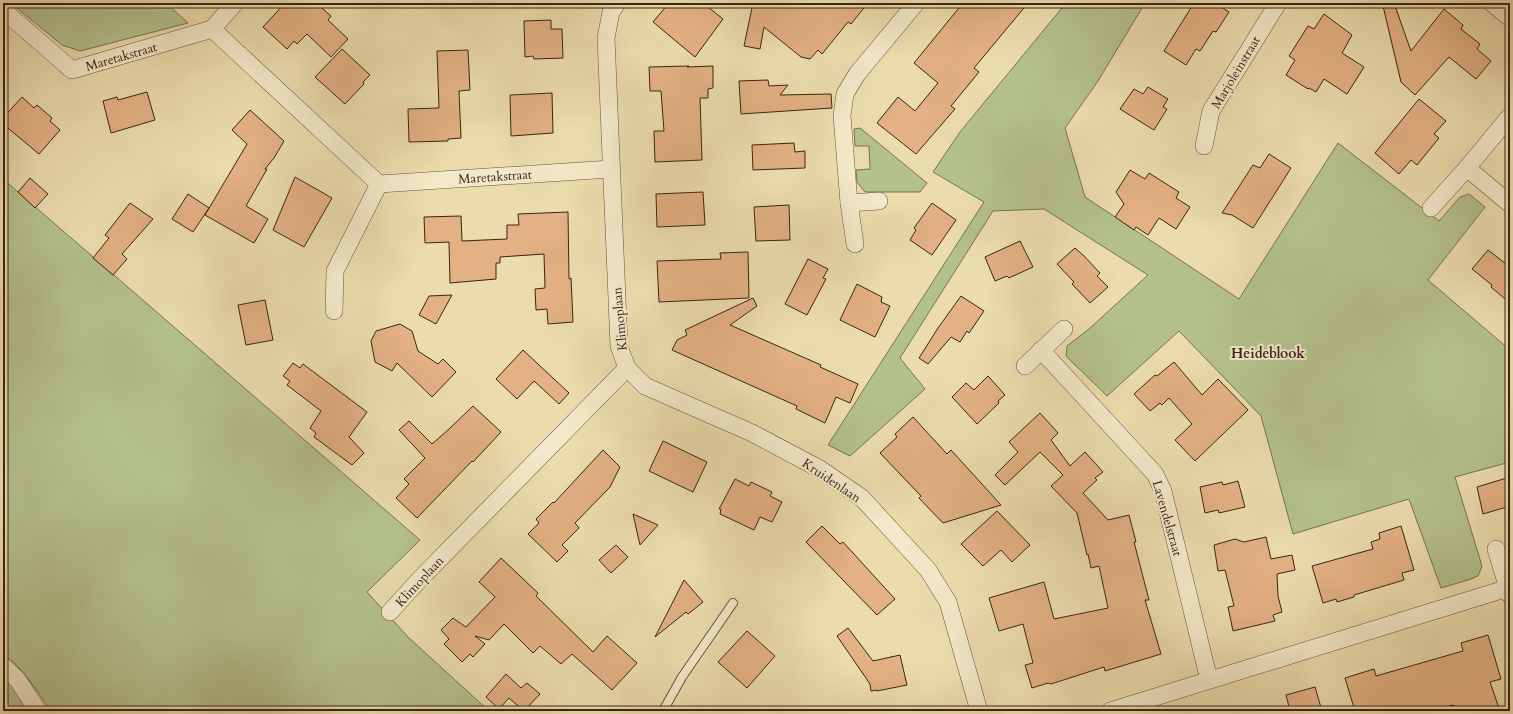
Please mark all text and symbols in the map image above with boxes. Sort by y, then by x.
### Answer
street label: Marjoleinstraat [1207,33,1265,112]
street label: Maretakstraat [83,38,159,76]
street label: Maretakstraat [458,165,532,189]
street label: Klimoplaan [608,286,632,351]
district label: Heideblook [1231,344,1305,363]
street label: Kruidenlaan [798,455,865,507]
street label: Lavendelstraat [1148,478,1186,558]
street label: Klimoplaan [391,552,448,611]

